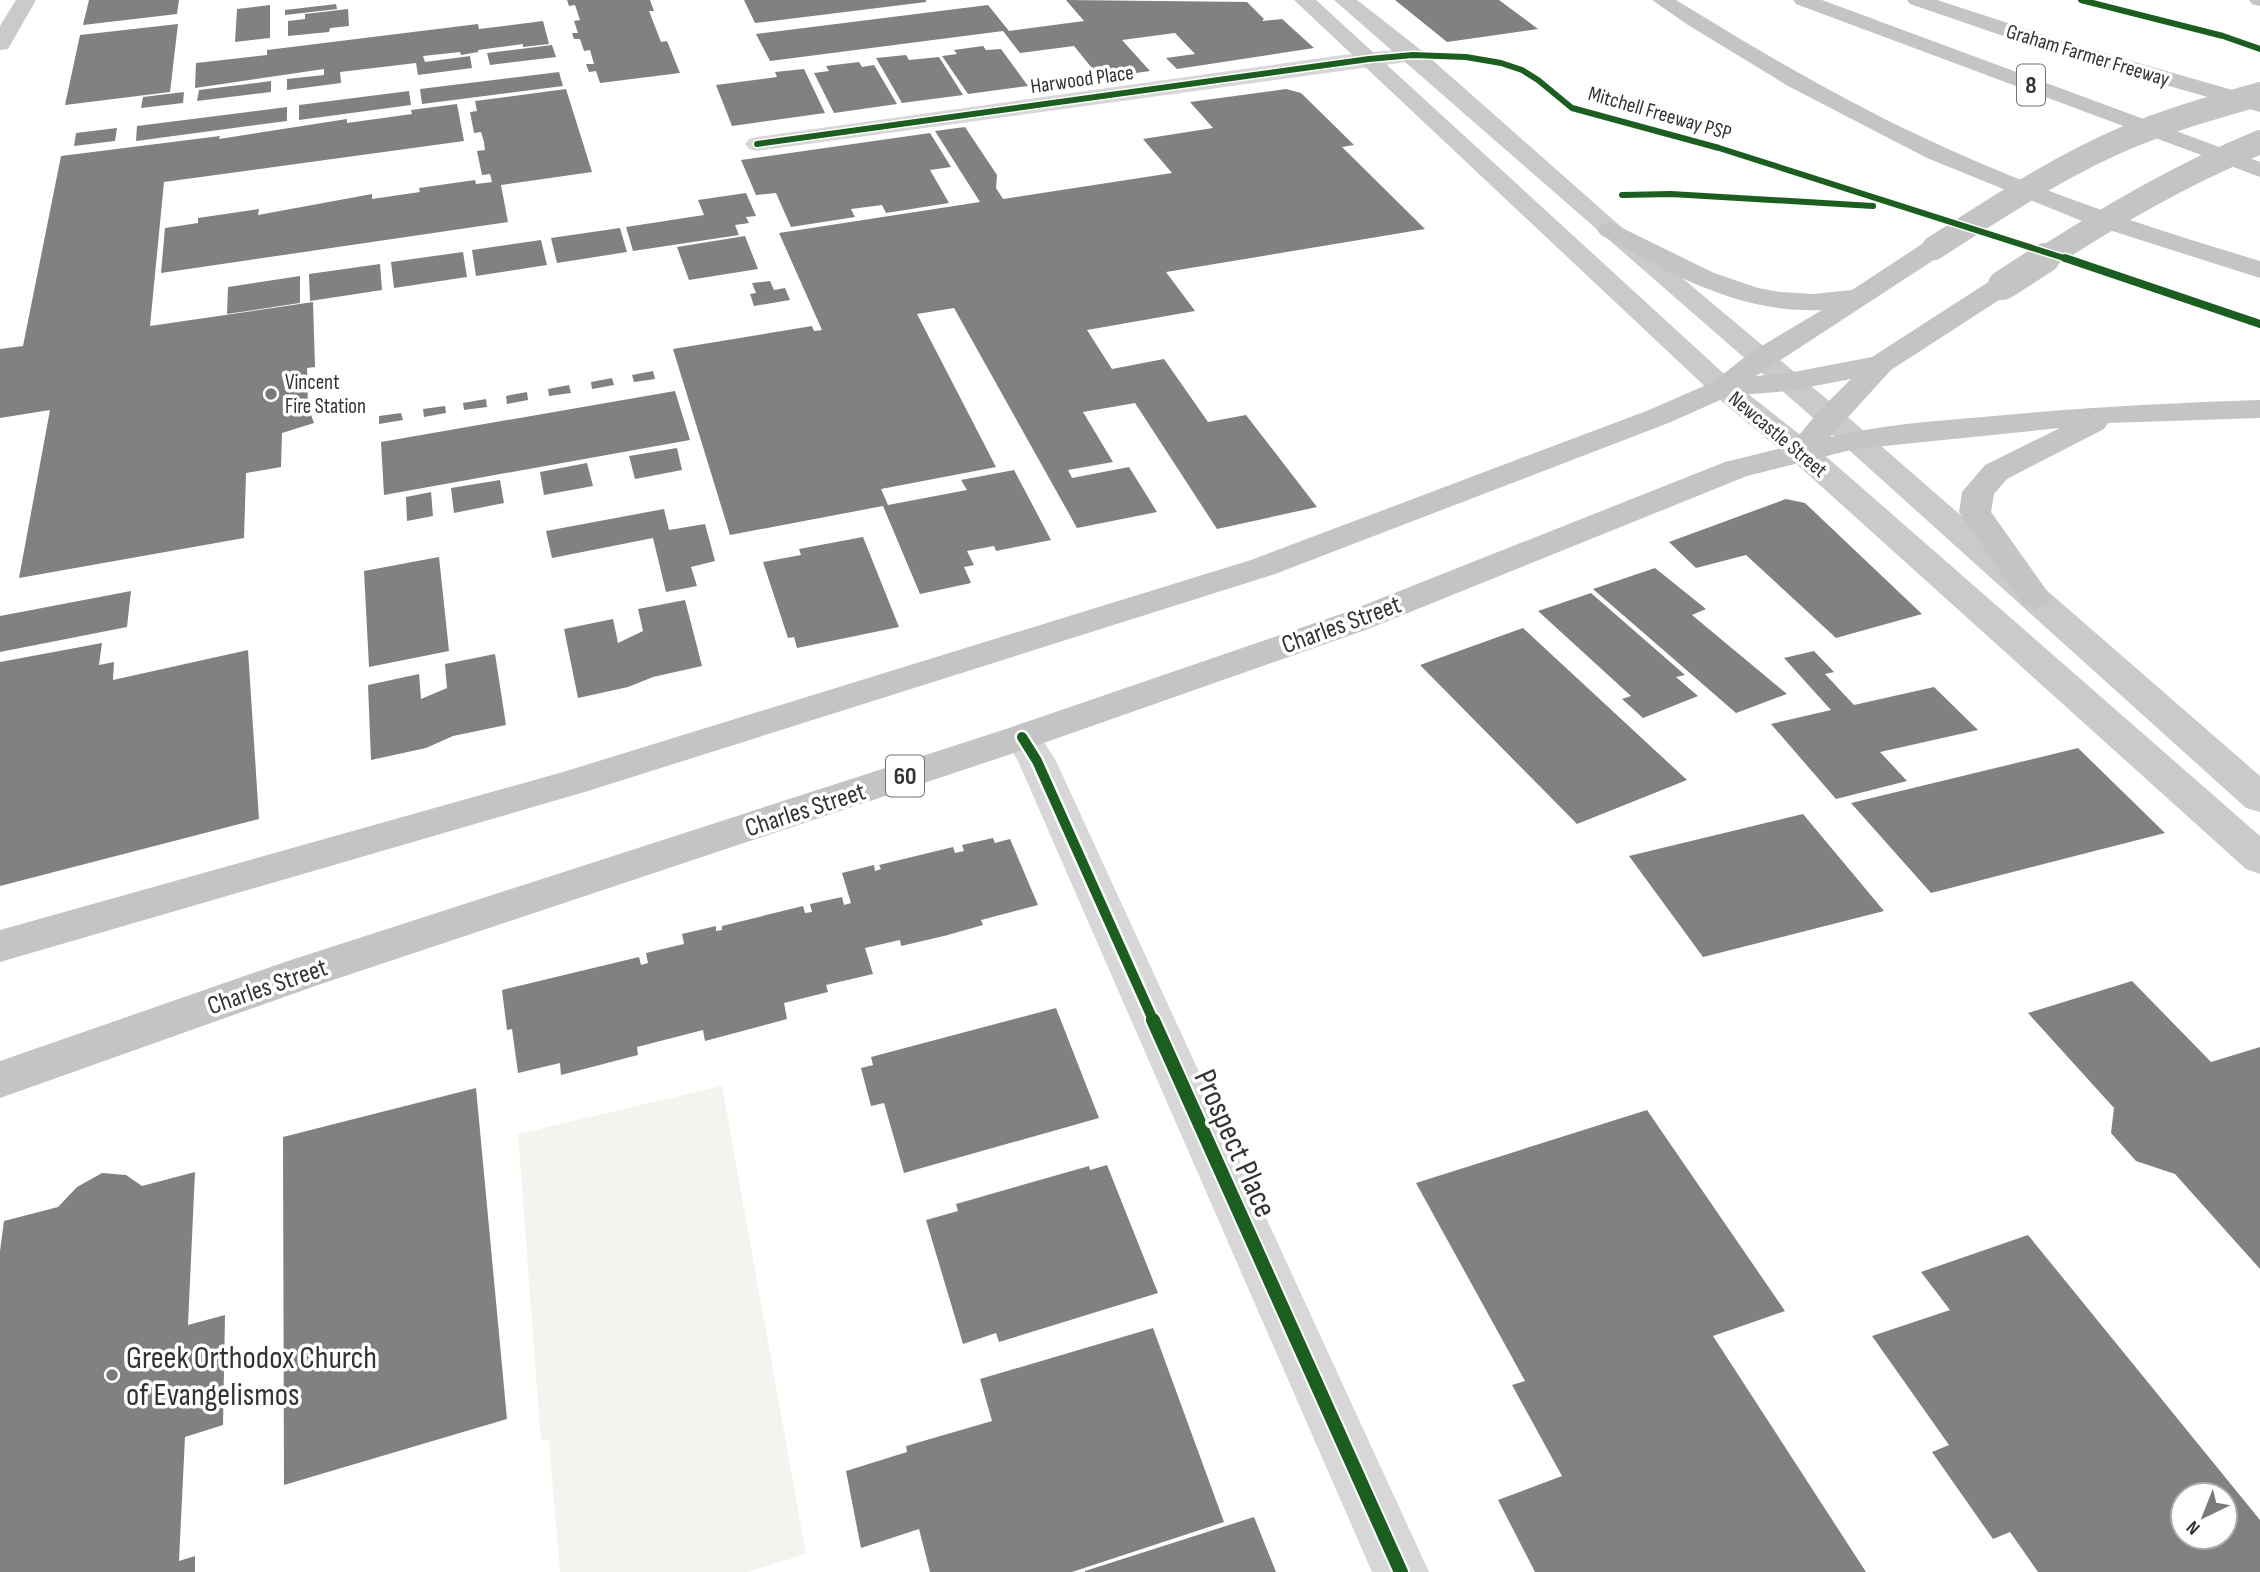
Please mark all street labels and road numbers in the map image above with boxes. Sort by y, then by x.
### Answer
street label: Graham Farmer Freeway [2003,19,2172,92]
street label: Harwood Place [1029,60,1135,99]
road number: 8 [2017,64,2045,106]
street label: Mitchell Freeway PSP [1585,81,1734,146]
street label: Newcastle Street [1723,386,1832,483]
street label: Charles Street [1278,589,1406,661]
road number: 60 [886,756,924,796]
street label: Charles Street [741,776,870,844]
street label: Charles Street [203,952,332,1022]
street label: Prospect Place [1185,1064,1285,1224]

